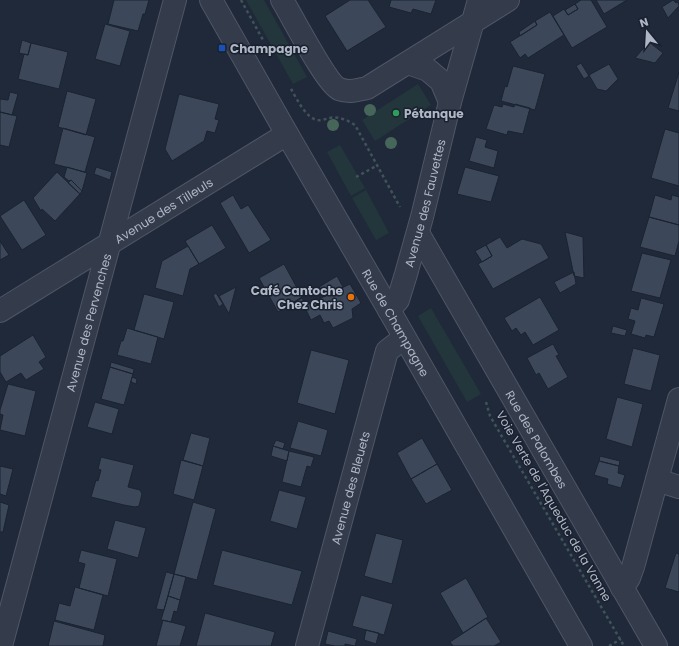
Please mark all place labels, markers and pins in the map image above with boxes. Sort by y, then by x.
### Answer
place label: Champagne [230,40,309,57]
marker: Champagne [217,43,227,53]
place label: Pétanque [404,105,464,122]
marker: Pétanque [391,108,401,118]
place label: Café Cantoche Chez Chris [251,282,344,313]
marker: Café Cantoche Chez Chris [346,292,356,302]

